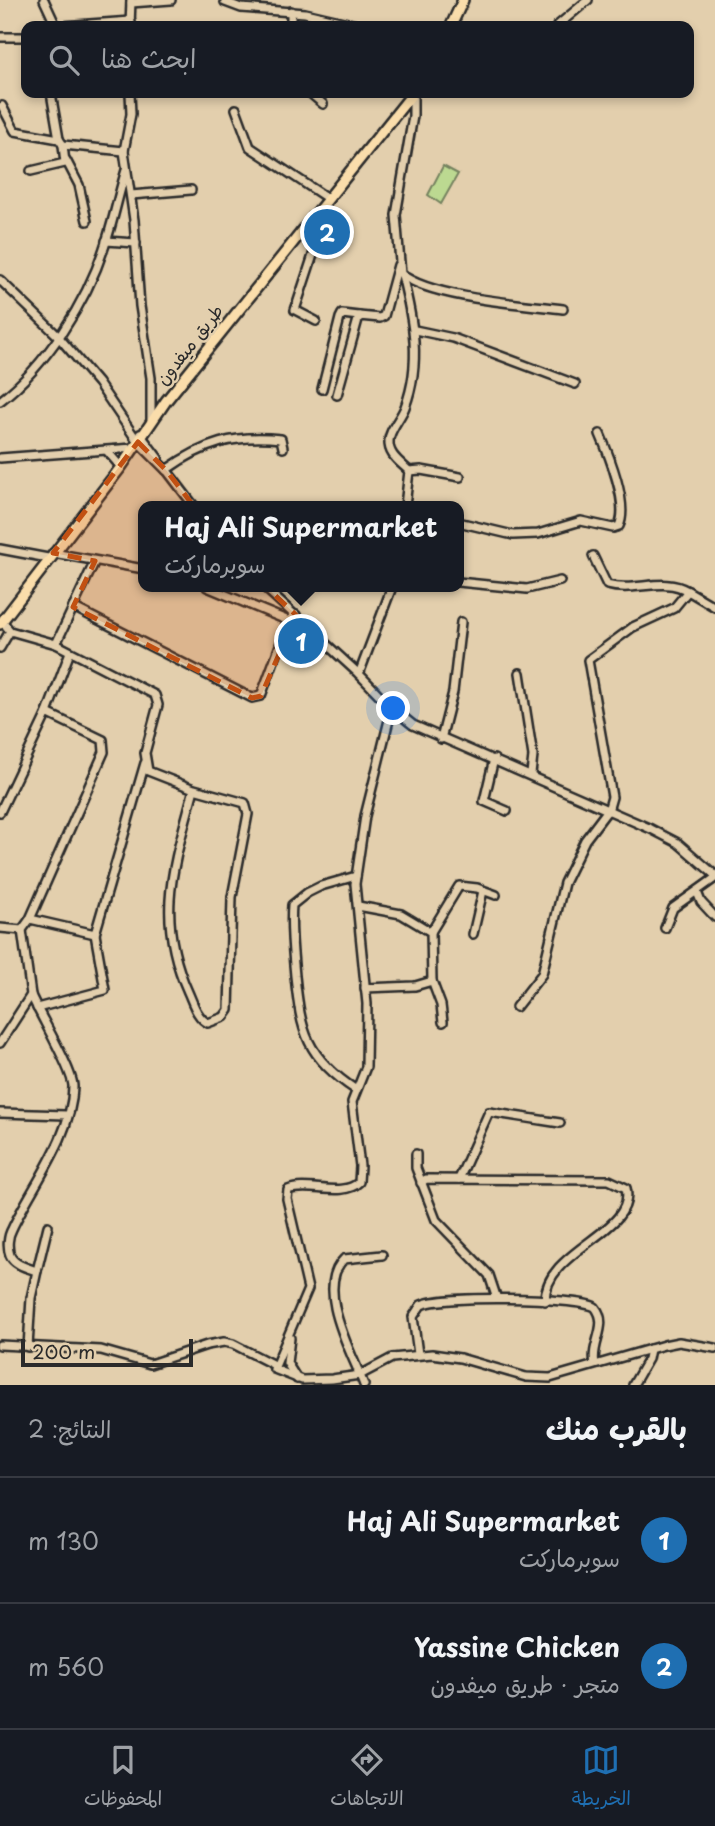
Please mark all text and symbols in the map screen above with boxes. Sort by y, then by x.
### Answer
search box [21,21,694,98]
text: ابحث هنا [101,38,196,77]
icon: search [45,41,83,79]
pin: 2 [304,206,350,258]
street label: طريق ميفدون [149,298,229,390]
popup [138,501,464,592]
text: Haj Ali Supermarket [165,507,437,546]
text: سوبرماركت [165,546,266,581]
pin: 1 [278,615,324,667]
your location [376,691,410,725]
scale bar [21,1336,192,1368]
text: 200 m [32,1337,95,1365]
text: بالقرب منك [546,1405,687,1450]
text: النتائج: 2 [28,1411,111,1446]
text: Haj Ali Supermarket [347,1501,620,1540]
text: 130 m [28,1523,99,1558]
text: 1 [659,1523,670,1558]
text: سوبرماركت [519,1540,620,1575]
text: Yassine Chicken [414,1627,620,1666]
text: 560 m [28,1649,104,1684]
text: 2 [656,1649,672,1684]
text: متجر · طريق ميفدون [431,1666,620,1701]
tab: المحفوظات [84,1741,162,1815]
tab: الاتجاهات [330,1741,404,1815]
tab: الخريطة [572,1741,631,1815]

